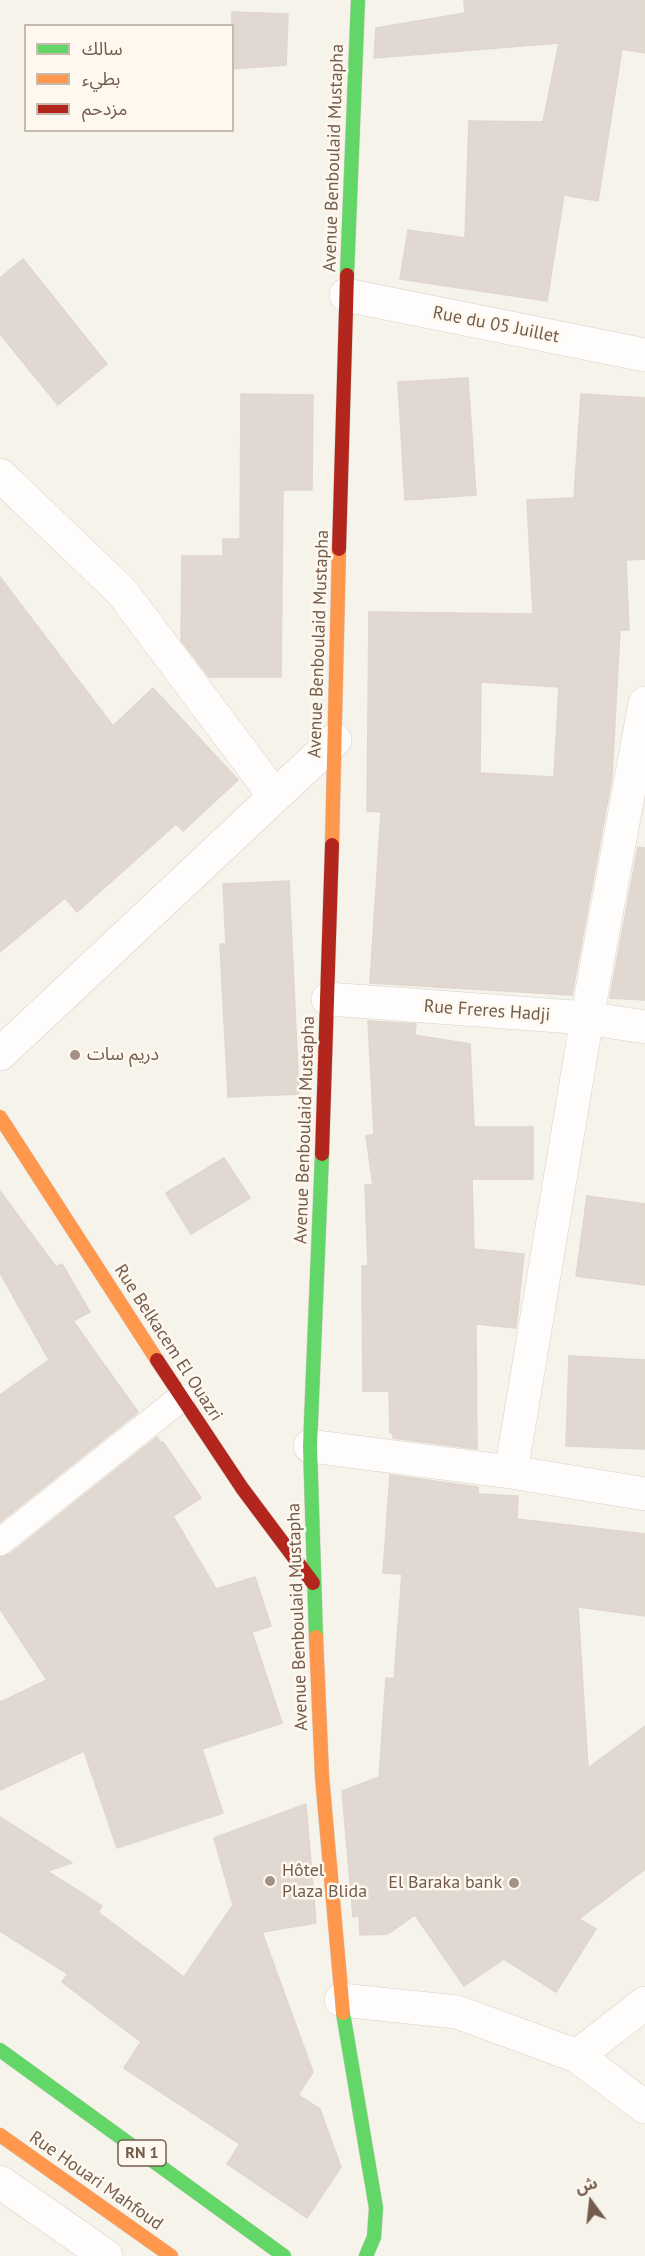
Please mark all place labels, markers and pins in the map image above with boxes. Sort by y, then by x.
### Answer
place label: دريم سات [87,1044,159,1066]
marker: دريم سات [68,1048,82,1062]
place label: Hôtel Plaza Blida [282,1860,367,1902]
place label: El Baraka bank [388,1872,502,1894]
marker: Hôtel Plaza Blida [263,1874,277,1888]
marker: El Baraka bank [507,1876,521,1890]

